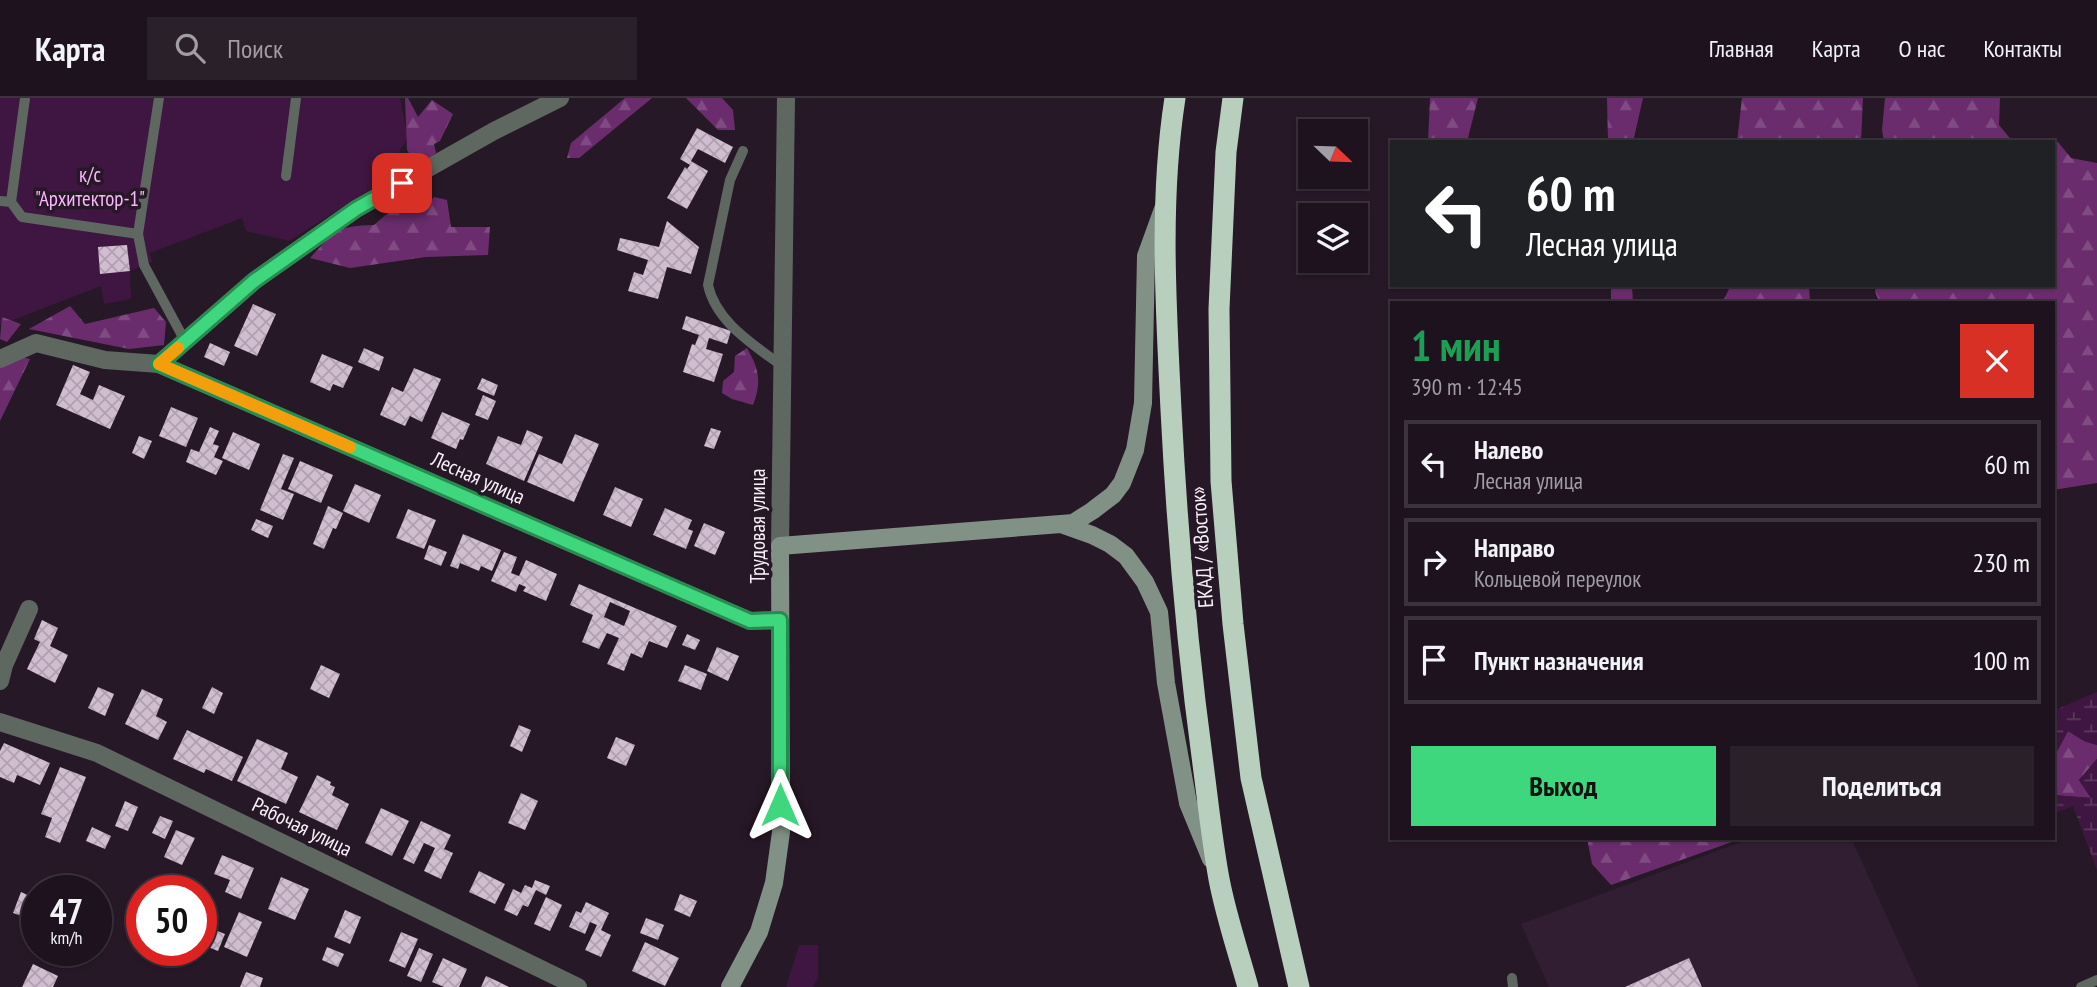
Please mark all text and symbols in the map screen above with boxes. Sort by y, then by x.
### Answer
search box [147,17,637,80]
text: Карта [35,27,105,70]
icon: search [171,29,209,67]
text: Поиск [227,32,283,65]
text: Главная [1709,33,1774,64]
text: Карта [1812,33,1861,64]
text: О нас [1899,33,1945,64]
text: Контакты [1983,33,2062,64]
north arrow [1298,119,1368,189]
map controls [1298,119,1368,273]
pin [372,153,432,213]
park label: к/с "Архитектор-1" [35,161,145,212]
text: 60 m [1526,161,1615,225]
icon: arrive [383,164,421,202]
icon: left [1411,168,1502,259]
button: layers [1298,203,1368,273]
text: Лесная улица [1526,223,1678,265]
text: 1 мин [1411,318,1501,373]
button: close [1960,324,2034,398]
text: 390 m · 12:45 [1411,372,1523,401]
text: Налево [1474,433,1543,466]
street label: Лесная улица [426,445,529,510]
icon: left [1415,445,1453,483]
text: 60 m [1984,448,2030,481]
text: Лесная улица [1474,466,1583,495]
street label: Трудовая улица [744,469,771,583]
street label: ЕКАД / «Восток» [1184,485,1219,609]
text: Направо [1474,531,1555,564]
icon: right [1415,543,1453,581]
text: 230 m [1972,546,2030,579]
text: Кольцевой переулок [1474,564,1641,593]
icon: arrive [1415,641,1453,679]
text: Пункт назначения [1474,644,1644,677]
text: 100 m [1972,644,2030,677]
button: Выход [1411,746,1716,826]
button: Поделиться [1730,746,2034,826]
position arrow [743,768,817,842]
street label: Рабочая улица [248,791,357,862]
speed limit sign: 50 [126,875,217,966]
text: 47 [50,888,83,934]
text: km/h [51,926,82,949]

